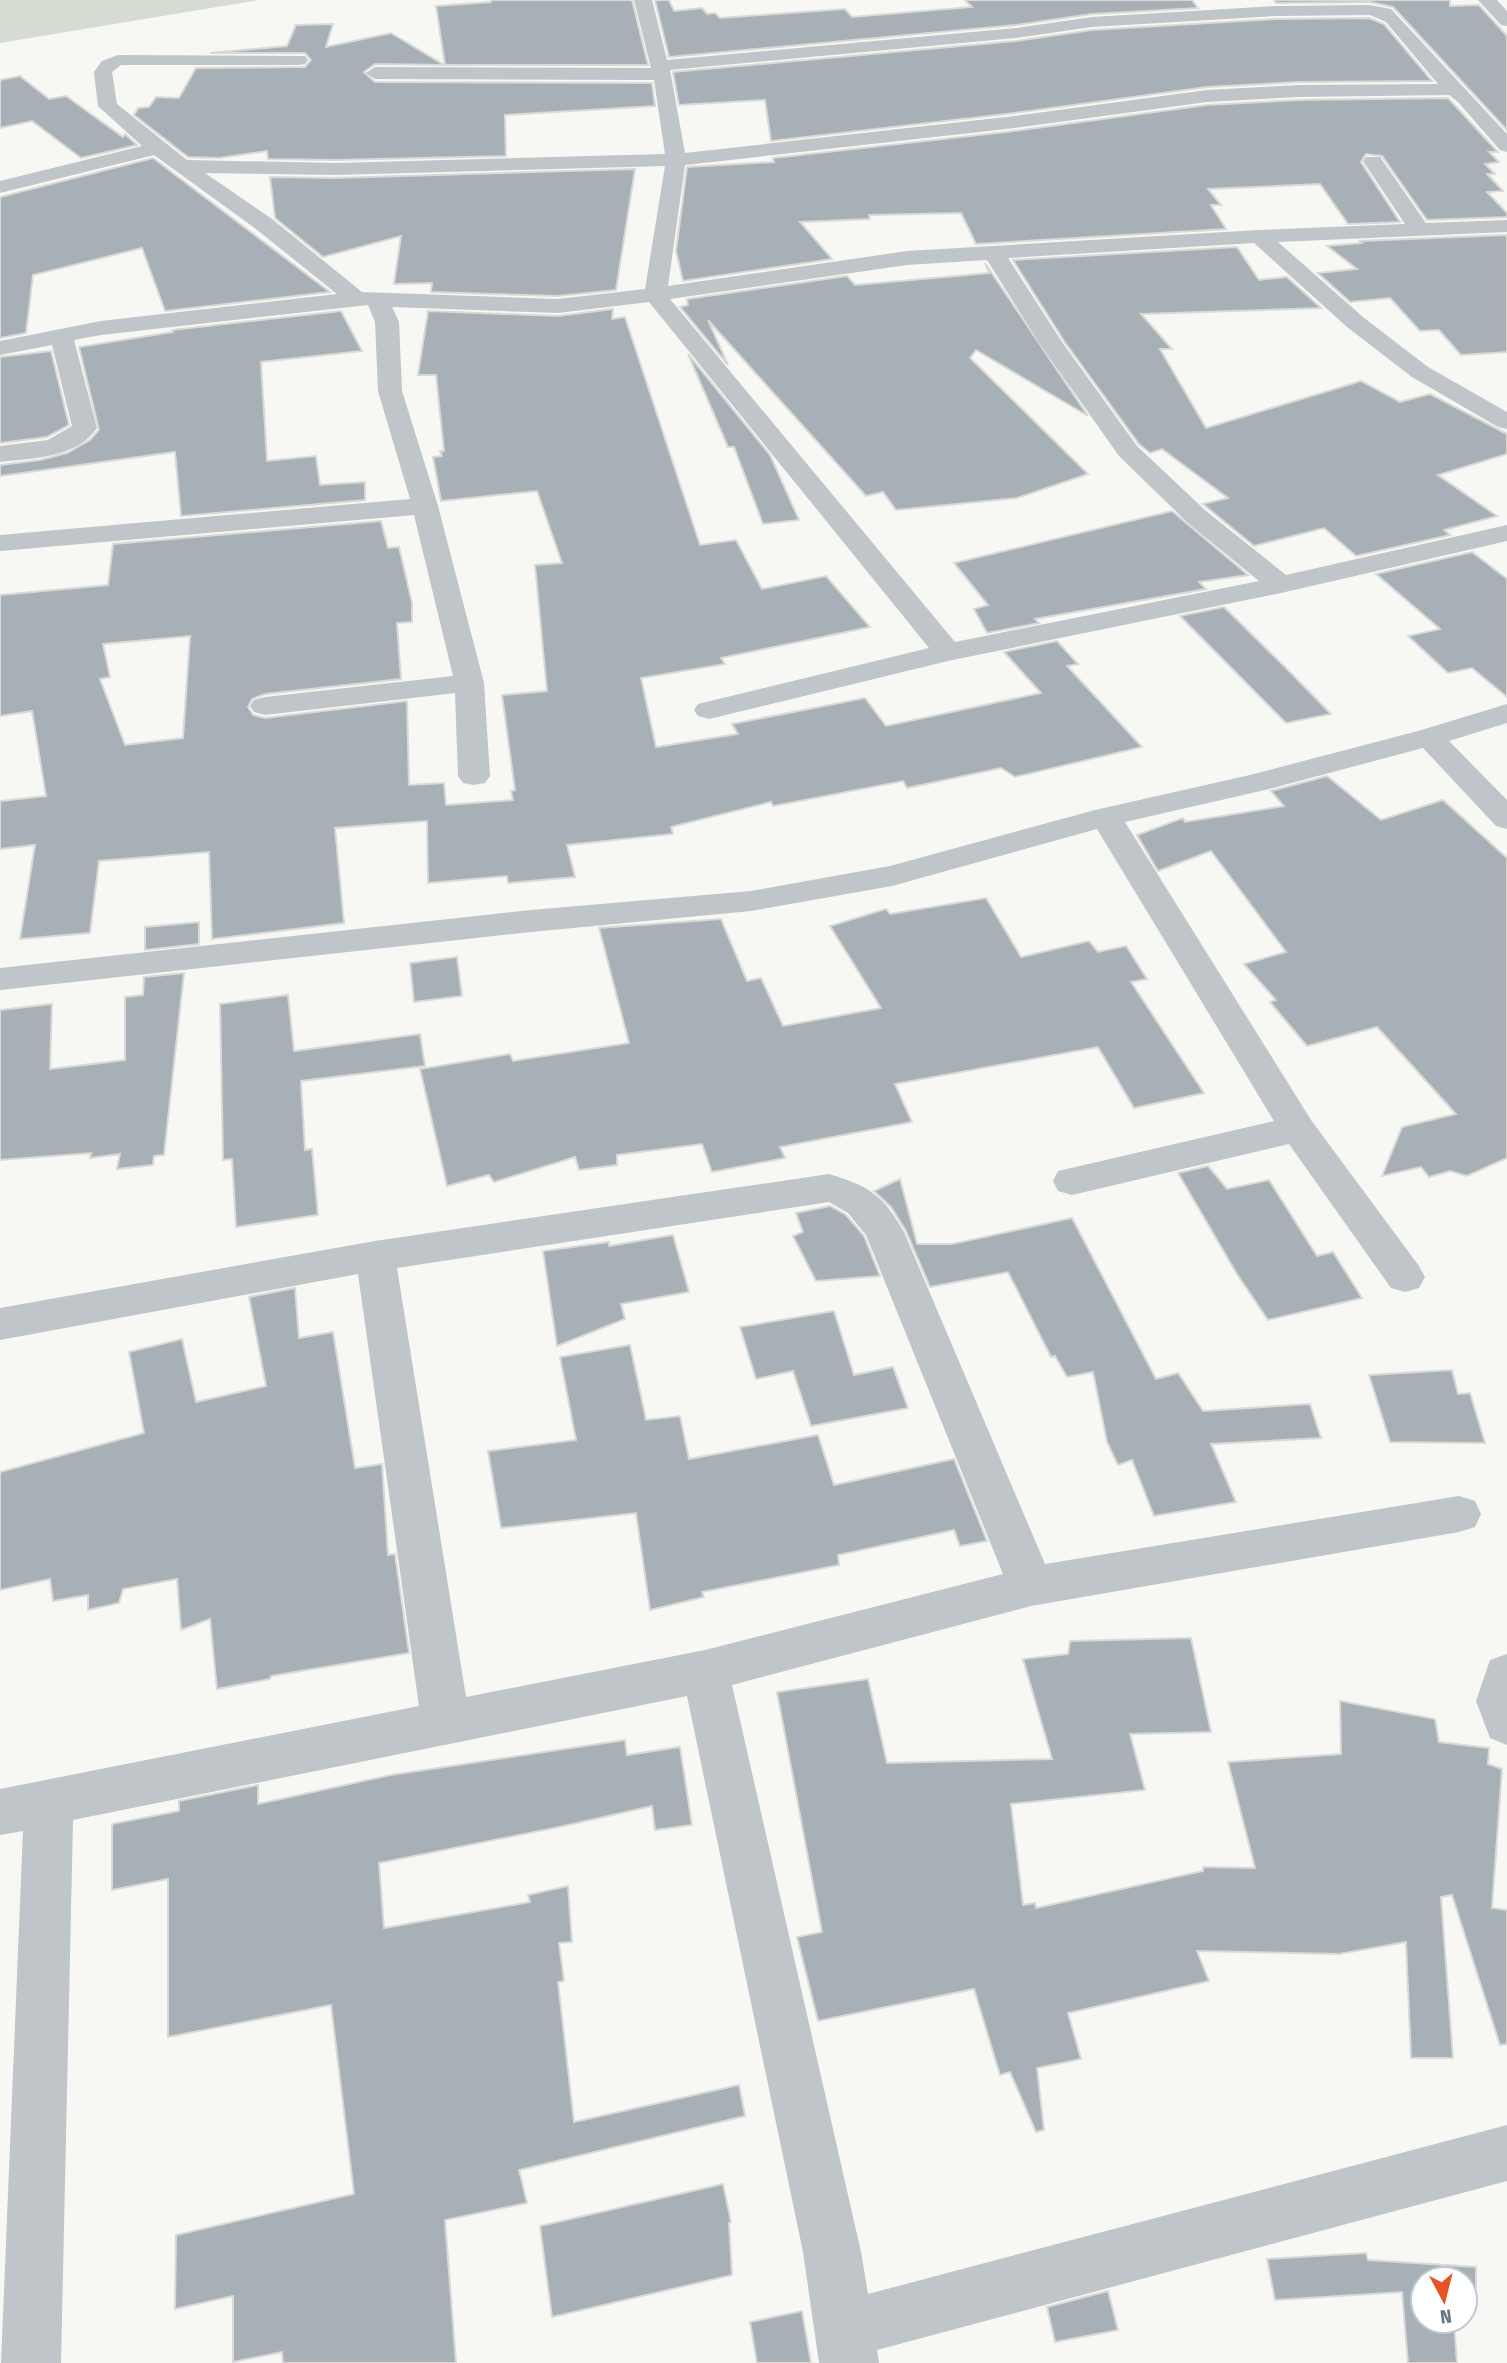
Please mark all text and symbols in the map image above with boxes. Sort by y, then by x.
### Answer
north arrow [1409,2265,1479,2335]
text: N [1439,2304,1453,2328]

